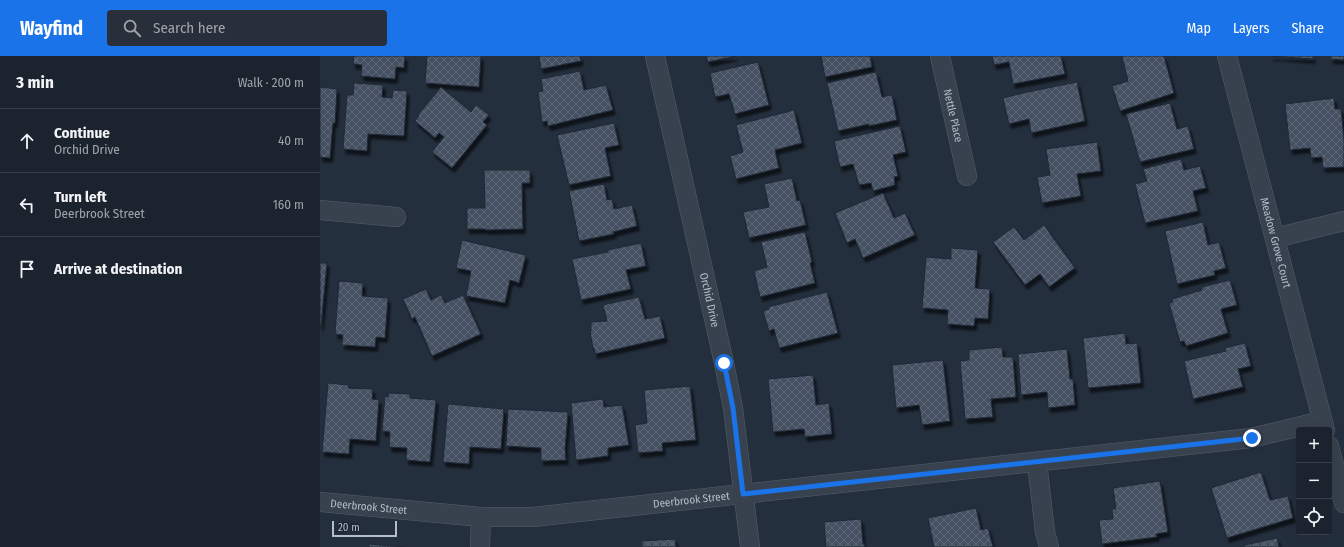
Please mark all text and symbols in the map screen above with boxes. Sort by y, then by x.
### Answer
search box [107,10,387,46]
text: Wayfind [20,17,83,40]
icon: search [121,17,143,39]
text: Search here [153,19,225,37]
text: Map [1187,20,1211,37]
text: Layers [1233,20,1269,37]
text: Share [1291,20,1324,37]
text: 3 min [16,72,54,93]
text: Walk · 200 m [238,75,304,90]
street label: Nettle Place [941,88,966,143]
text: Continue [54,124,110,142]
icon: ahead [16,130,38,152]
text: 40 m [278,133,304,148]
text: Orchid Drive [54,142,120,157]
text: Turn left [54,188,107,206]
icon: left [16,194,38,216]
street label: Meadow Grove Court [1258,196,1294,290]
text: 160 m [273,197,304,212]
text: Deerbrook Street [54,206,145,221]
icon: arrive [16,258,38,280]
text: Arrive at destination [54,260,182,278]
street label: Orchid Drive [697,271,722,328]
route start [715,354,733,372]
map controls [1296,427,1332,535]
button: + [1296,427,1332,463]
route end [1243,429,1261,447]
button: − [1296,463,1332,499]
street label: Deerbrook Street [652,489,731,510]
street label: Deerbrook Street [330,497,408,517]
button: locate [1296,499,1332,535]
scale bar [332,519,397,538]
text: 20 m [338,521,360,534]

